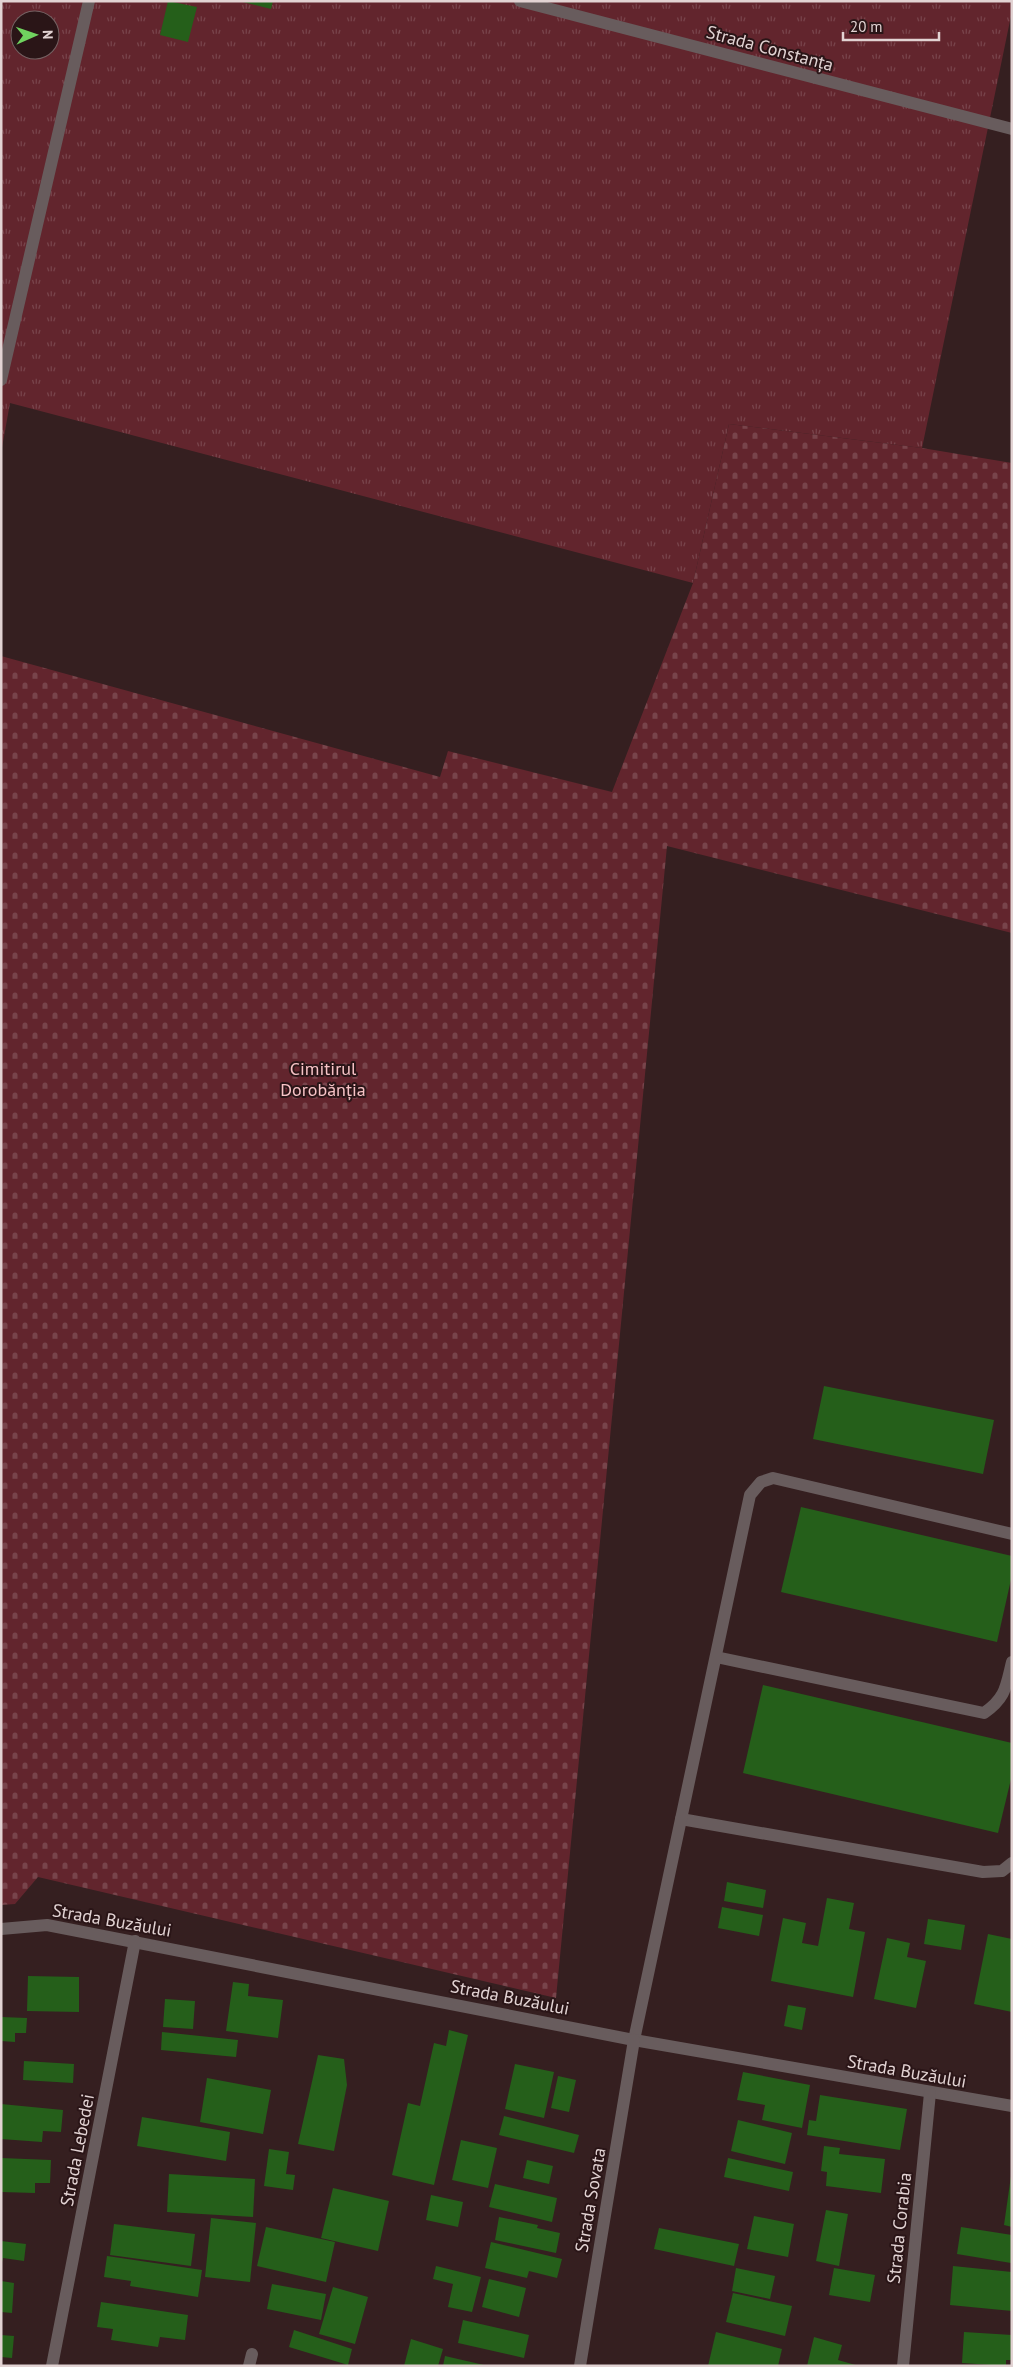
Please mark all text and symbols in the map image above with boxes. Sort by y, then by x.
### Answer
north arrow [10,10,60,60]
scale bar [843,10,939,42]
text: 20 m [850,17,883,36]
street label: Strada Constanța [704,20,836,76]
text: N [39,30,57,39]
park label: Cimitirul Dorobănția [280,1057,366,1101]
street label: Strada Buzăului [51,1898,173,1942]
street label: Strada Buzăului [449,1974,571,2020]
street label: Strada Buzăului [846,2049,968,2093]
street label: Strada Lebedei [55,2092,99,2208]
street label: Strada Sovata [569,2146,611,2254]
street label: Strada Corabia [882,2171,916,2285]

